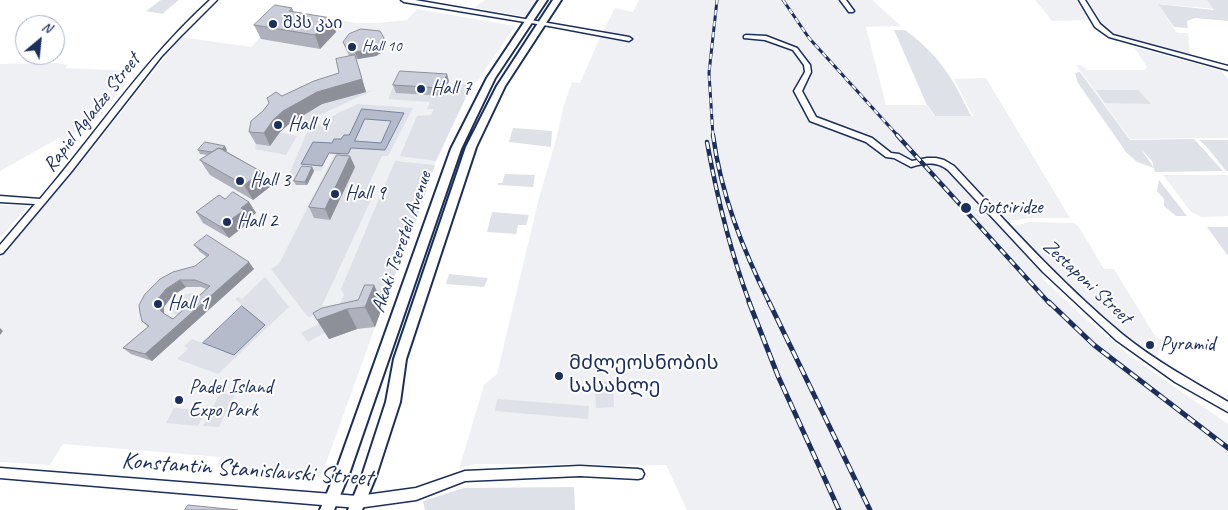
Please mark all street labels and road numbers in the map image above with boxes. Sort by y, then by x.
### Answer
street label: Rapiel Agladze Street [38,49,146,177]
street label: Akaki Tsereteli Avenue [367,168,437,316]
street label: Zestaponi Street [1037,235,1137,329]
street label: Konstantin Stanislavski Street [121,447,373,493]

